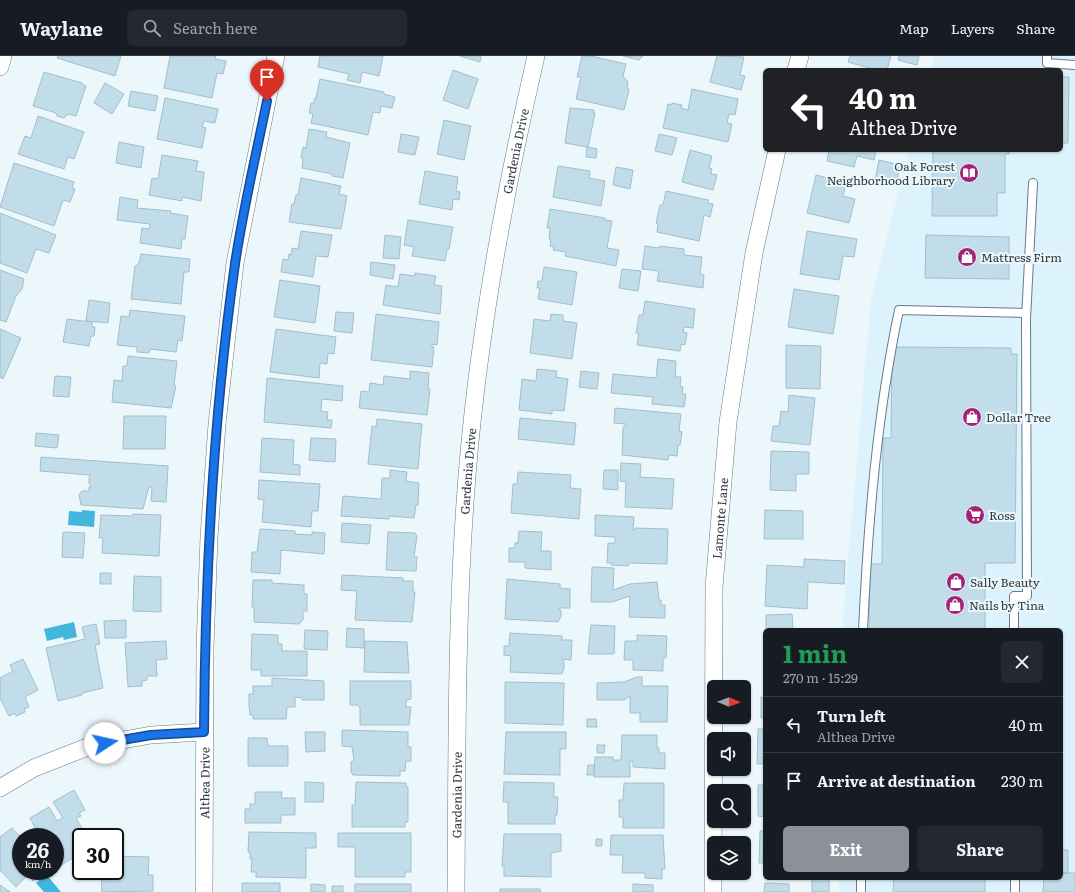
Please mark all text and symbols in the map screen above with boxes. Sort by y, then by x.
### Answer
search box [127,10,407,46]
text: Waylane [20,14,103,42]
text: Search here [173,16,257,39]
icon: search [141,17,163,39]
text: Map [899,18,929,38]
text: Layers [951,18,994,38]
text: Share [1016,18,1055,38]
pin [250,60,284,101]
icon: arrive [256,66,278,88]
text: 40 m [849,76,917,118]
icon: left [783,84,835,136]
street label: Gardenia Drive [498,107,533,195]
text: Althea Drive [849,114,957,141]
place label: Oak Forest Neighborhood Library [827,157,955,189]
library icon: Oak Forest Neighborhood Library [958,162,980,184]
shop icon: Mattress Firm [956,246,978,268]
place label: Mattress Firm [981,248,1062,266]
shop icon: Dollar Tree [961,406,983,428]
place label: Dollar Tree [986,408,1051,426]
street label: Gardenia Drive [455,427,480,515]
street label: Lamonte Lane [707,477,732,560]
supermarket icon: Ross [964,504,986,526]
place label: Ross [989,506,1016,524]
shop icon: Sally Beauty [945,571,967,593]
place label: Sally Beauty [970,573,1040,591]
shop icon: Nails by Tina [944,594,966,616]
place label: Nails by Tina [969,596,1045,614]
text: 1 min [783,635,847,670]
button: close [1001,641,1043,683]
text: 270 m · 15:29 [783,668,858,687]
north arrow [707,680,751,724]
map controls [707,680,751,880]
text: Turn left [817,704,886,727]
text: 40 m [1009,713,1043,736]
icon: left [783,714,805,736]
position arrow [84,722,126,764]
text: Althea Drive [817,727,895,746]
button: sound [707,732,751,776]
street label: Althea Drive [195,747,214,819]
street label: Gardenia Drive [447,752,466,838]
text: Arrive at destination [817,769,976,792]
text: 230 m [1001,769,1043,792]
icon: arrive [783,770,805,792]
button: search [707,784,751,828]
button: Exit [783,826,909,872]
button: Share [917,826,1043,872]
speed limit sign: 30 [72,828,124,880]
text: 26 [27,834,49,864]
button: layers [707,836,751,880]
text: km/h [25,856,51,871]

